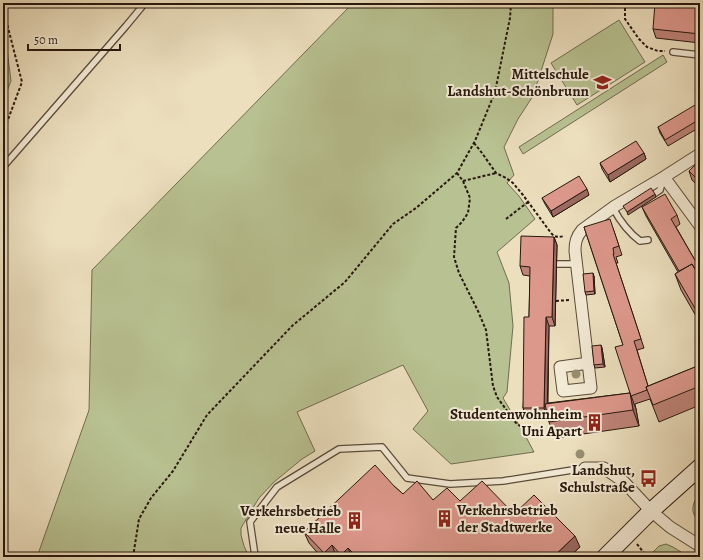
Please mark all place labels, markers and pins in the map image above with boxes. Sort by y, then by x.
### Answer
place label: Mittelschule Landshut-Schönbrunn [447,64,590,101]
school or university icon: Mittelschule Landshut-Schönbrunn [592,73,612,93]
place label: Studentenwohnheim Uni Apart [450,404,582,441]
building icon: Studentenwohnheim Uni Apart [585,413,605,433]
place label: Landshut, Schulstraße [560,460,635,497]
bus stop icon: Landshut, Schulstraße [638,469,658,489]
place label: Verkehrsbetrieb der Stadtwerke [456,500,558,537]
place label: Verkehrsbetrieb neue Halle [239,501,341,538]
building icon: Verkehrsbetrieb der Stadtwerke [434,509,454,529]
building icon: Verkehrsbetrieb neue Halle [344,510,364,530]

